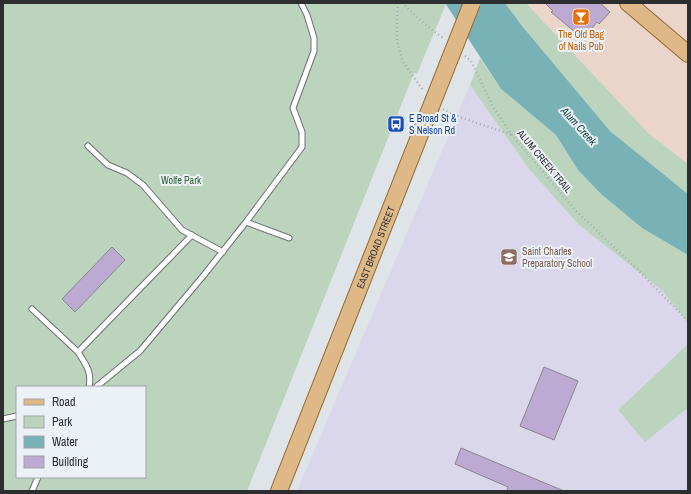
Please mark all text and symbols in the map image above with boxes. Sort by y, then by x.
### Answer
bar icon: The Old Bag of Nails Pub [571,7,591,27]
place label: The Old Bag of Nails Pub [558,28,604,53]
water label: Alum Creek [557,103,600,149]
place label: E Broad St & S Nelson Rd [409,112,457,137]
bus stop icon: E Broad St & S Nelson Rd [386,114,406,134]
street label: ALUM CREEK TRAIL [514,126,575,196]
park label: Wolfe Park [161,174,202,187]
street label: EAST BROAD STREET [354,204,398,291]
place label: Saint Charles Preparatory School [522,245,592,270]
school or university icon: Saint Charles Preparatory School [499,247,519,267]
legend [16,386,146,478]
text: Road [52,394,76,410]
text: Park [52,414,72,430]
text: Water [52,434,79,450]
text: Building [52,454,89,470]

